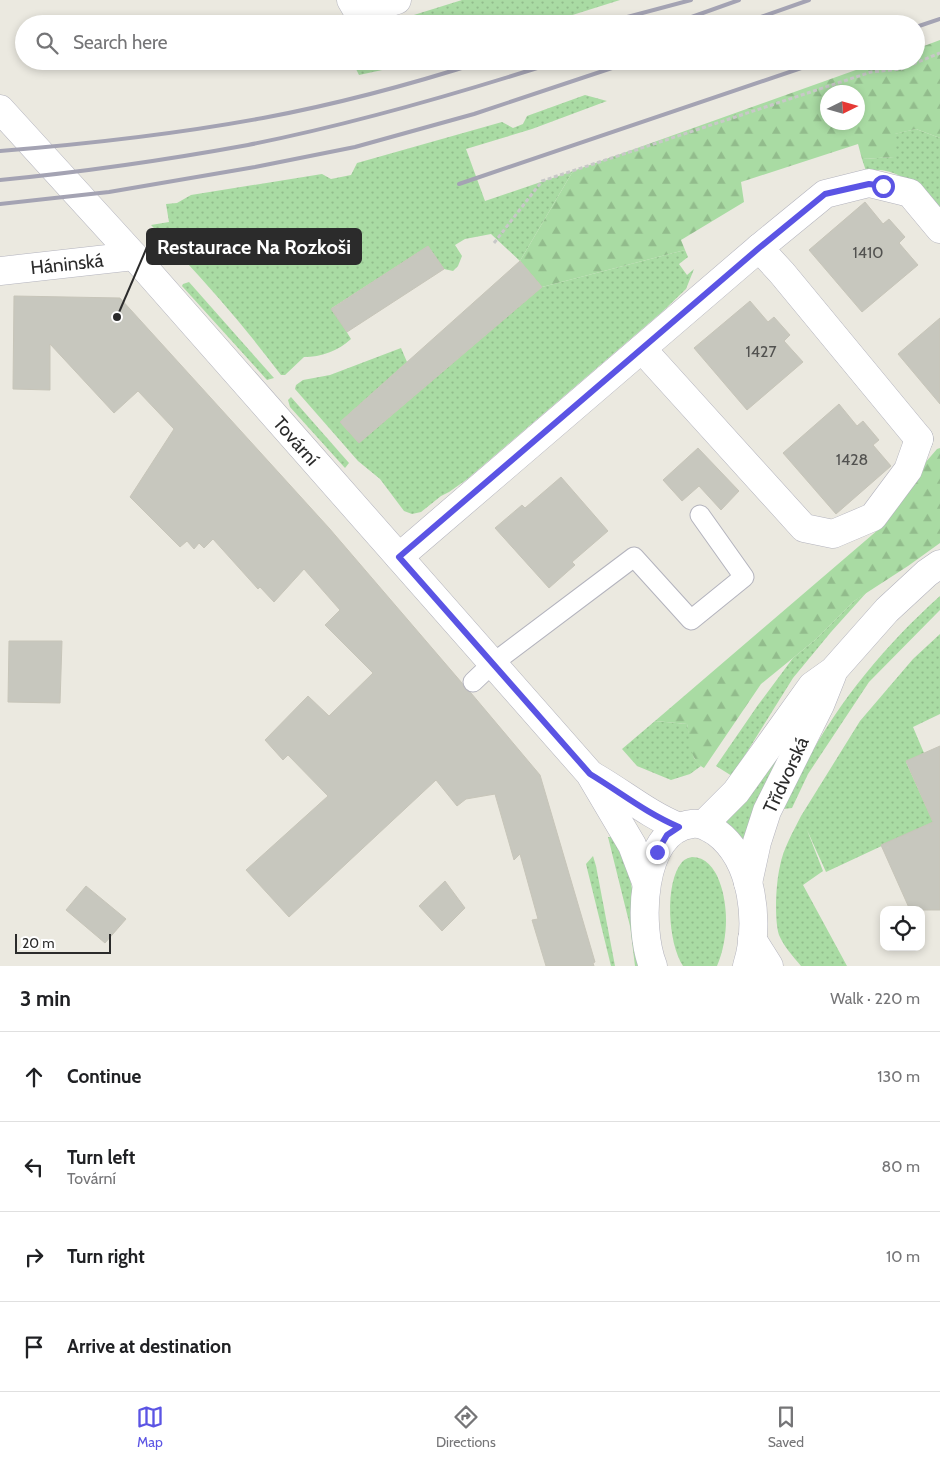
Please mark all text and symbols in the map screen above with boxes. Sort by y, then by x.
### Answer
search box [15,15,925,70]
icon: search [33,29,61,57]
text: Search here [73,31,167,54]
north arrow [820,85,865,130]
route start [872,175,895,198]
callout: Restaurace Na Rozkoši [147,229,361,264]
text: Restaurace Na Rozkoši [157,235,351,259]
house number: 1410 [853,243,883,262]
street label: Háninská [29,249,105,279]
house number: 1427 [746,342,776,361]
street label: Tovární [268,412,324,470]
house number: 1428 [836,450,868,469]
street label: Třídvorská [758,733,814,817]
route end [646,841,669,864]
map controls [880,906,925,951]
button: locate [880,906,925,951]
scale bar [15,931,111,954]
text: 20 m [22,934,55,952]
text: 3 min [20,986,71,1011]
text: Walk · 220 m [830,989,920,1008]
icon: ahead [20,1063,48,1091]
text: Continue [67,1065,141,1088]
text: 130 m [877,1067,920,1086]
text: Turn left [67,1146,135,1169]
icon: left [20,1153,48,1181]
text: 80 m [882,1157,920,1176]
text: Tovární [67,1169,116,1188]
icon: right [20,1243,48,1271]
text: Turn right [67,1245,145,1268]
text: 10 m [886,1247,920,1266]
icon: arrive [20,1333,48,1361]
text: Arrive at destination [67,1335,231,1358]
tab: Map [136,1403,164,1451]
tab: Directions [436,1403,496,1451]
tab: Saved [768,1403,804,1451]

